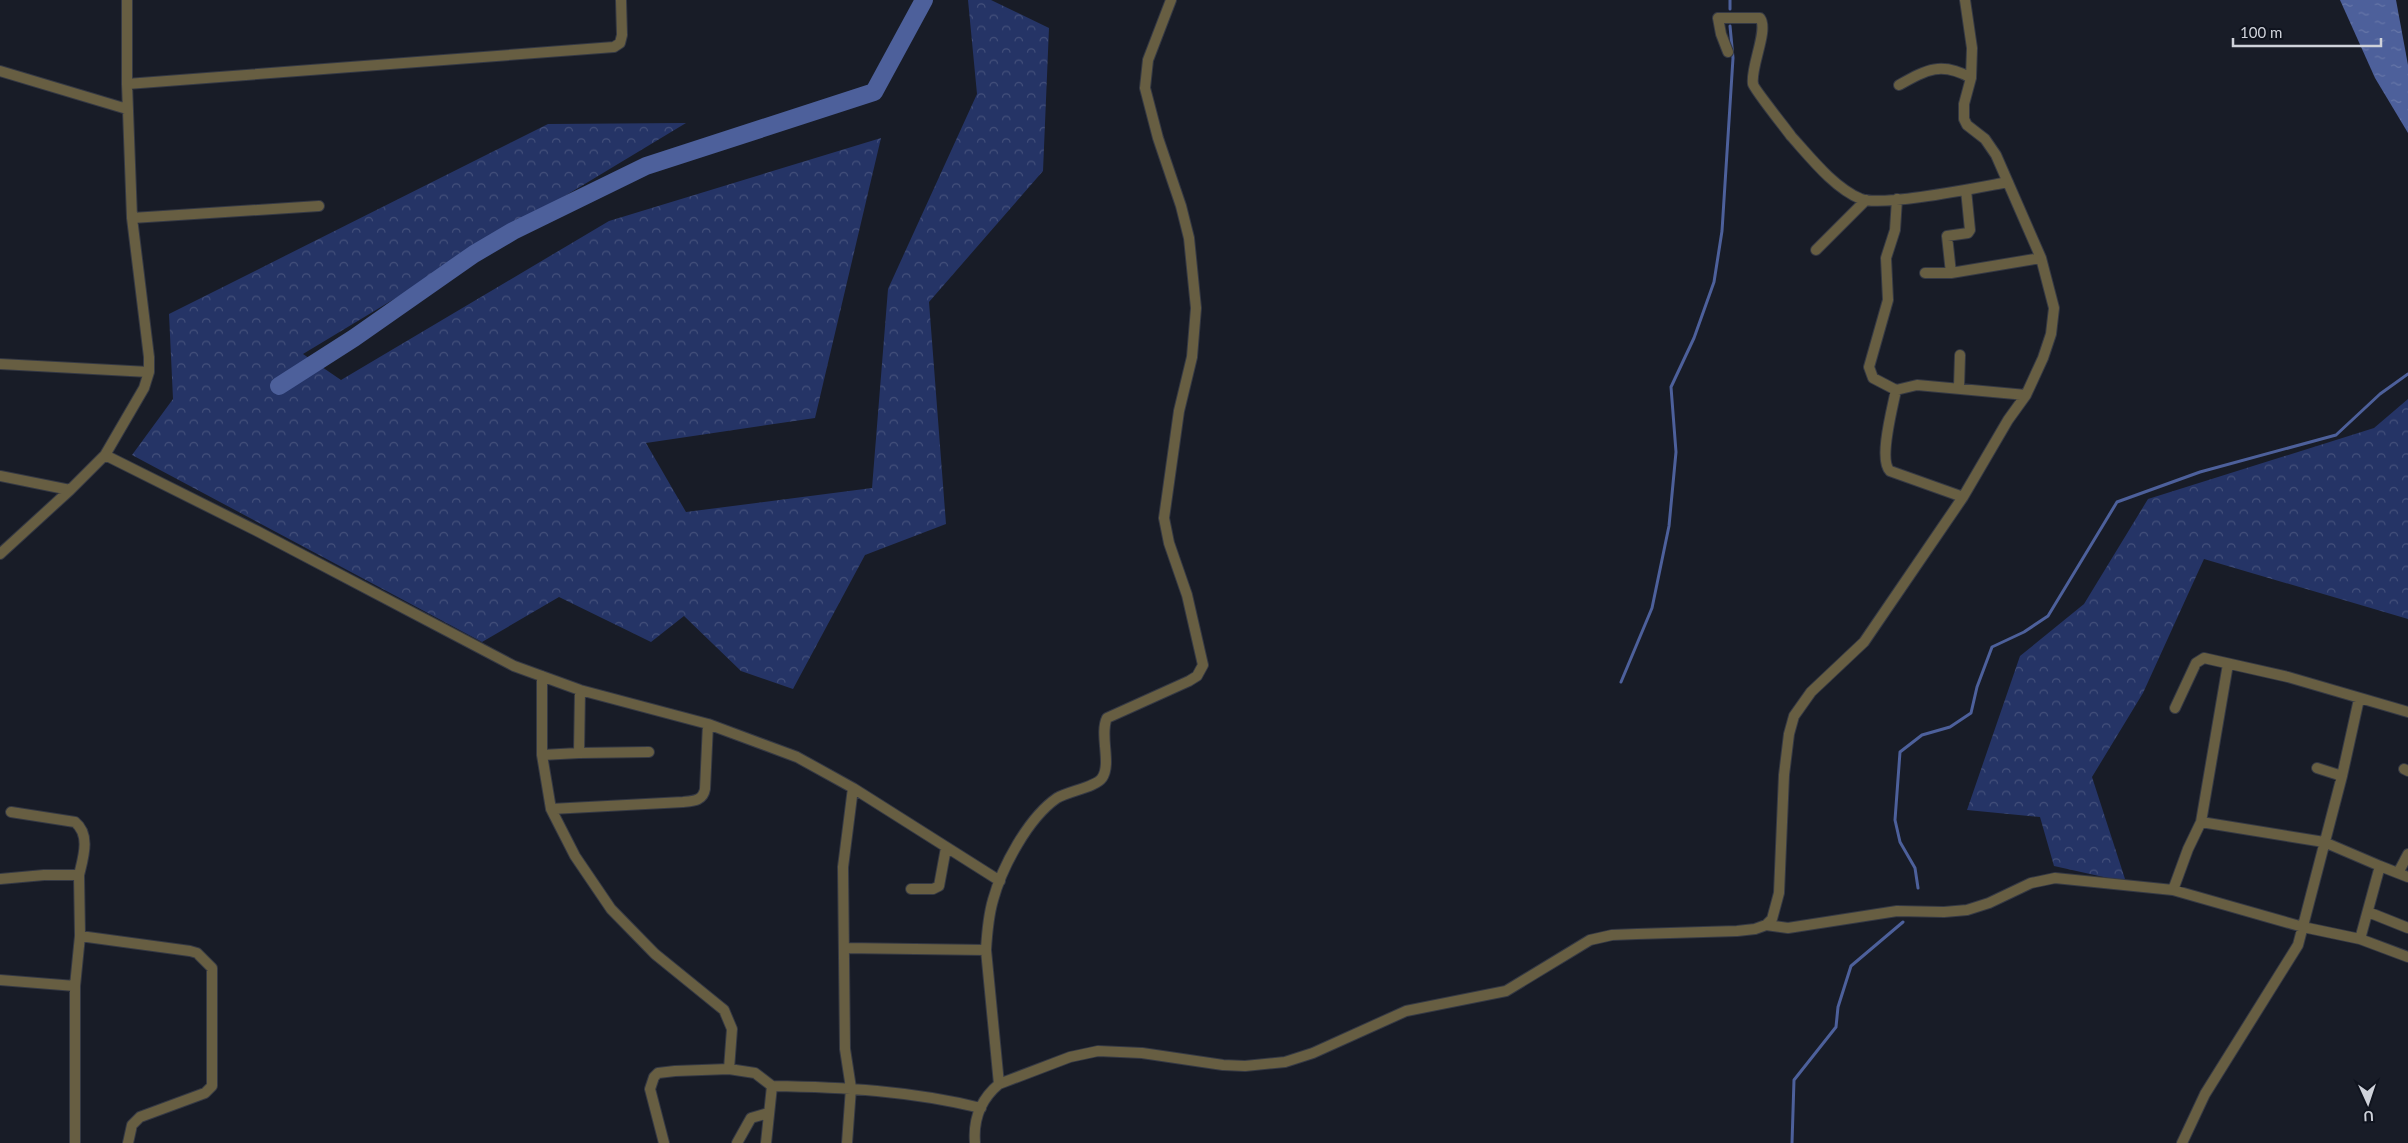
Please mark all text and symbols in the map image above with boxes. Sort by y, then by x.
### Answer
scale bar [2233,15,2380,47]
text: 100 m [2240,23,2282,41]
north arrow [2343,1078,2393,1128]
text: U [2363,1108,2374,1125]

